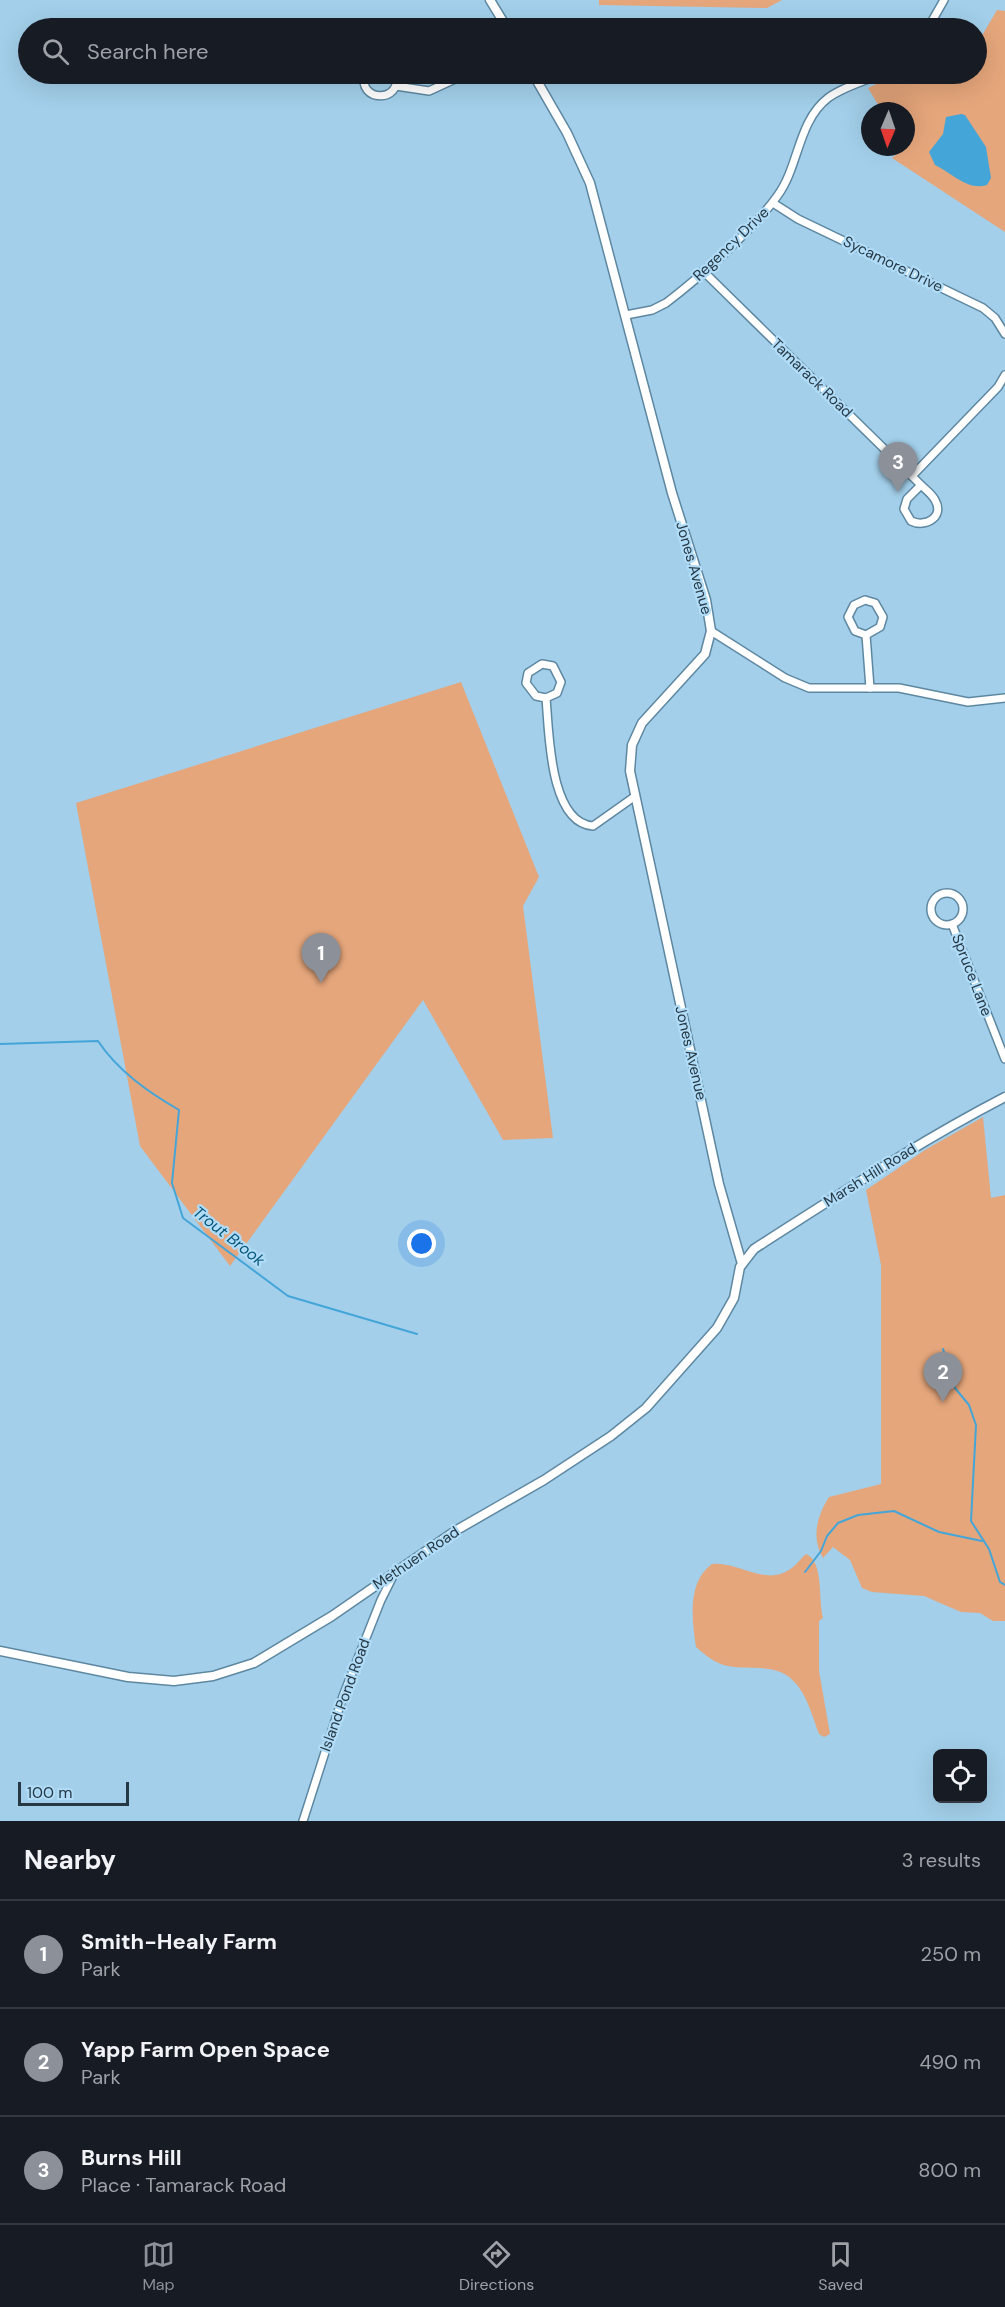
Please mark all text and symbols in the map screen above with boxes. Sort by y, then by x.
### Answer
search box [18,18,987,84]
icon: search [39,35,72,68]
text: Search here [87,37,208,66]
north arrow [861,102,915,156]
street label: Regency Drive [689,203,773,285]
street label: Sycamore Drive [840,231,946,297]
street label: Tamarack Road [767,334,857,422]
pin: 3 [878,442,918,492]
street label: Jones Avenue [671,519,717,617]
street label: Spruce Lane [947,931,997,1019]
pin: 1 [302,934,340,983]
street label: Jones Avenue [670,1004,712,1102]
street label: Marsh Hill Road [820,1138,920,1212]
water label: Trout Brook [189,1201,270,1271]
your location [407,1229,436,1258]
pin: 2 [924,1352,962,1402]
street label: Methuen Road [369,1522,463,1594]
street label: Island Pond Road [315,1636,375,1754]
map controls [933,1749,987,1803]
button: locate [933,1749,987,1803]
scale bar [18,1779,129,1806]
text: 100 m [27,1782,72,1803]
text: Nearby [24,1843,116,1877]
text: 3 results [902,1847,981,1873]
text: Smith-Healy Farm [81,1927,277,1956]
text: 1 [40,1941,47,1967]
text: 250 m [920,1941,981,1967]
text: Park [81,1956,121,1982]
text: Yapp Farm Open Space [81,2035,330,2064]
text: 2 [38,2049,49,2075]
text: 490 m [919,2049,981,2075]
text: Park [81,2064,121,2090]
text: Burns Hill [81,2143,182,2172]
text: 3 [37,2157,50,2183]
text: 800 m [918,2157,981,2183]
text: Place · Tamarack Road [81,2172,286,2198]
tab: Map [142,2238,175,2295]
tab: Directions [459,2238,534,2295]
tab: Saved [818,2238,863,2295]

